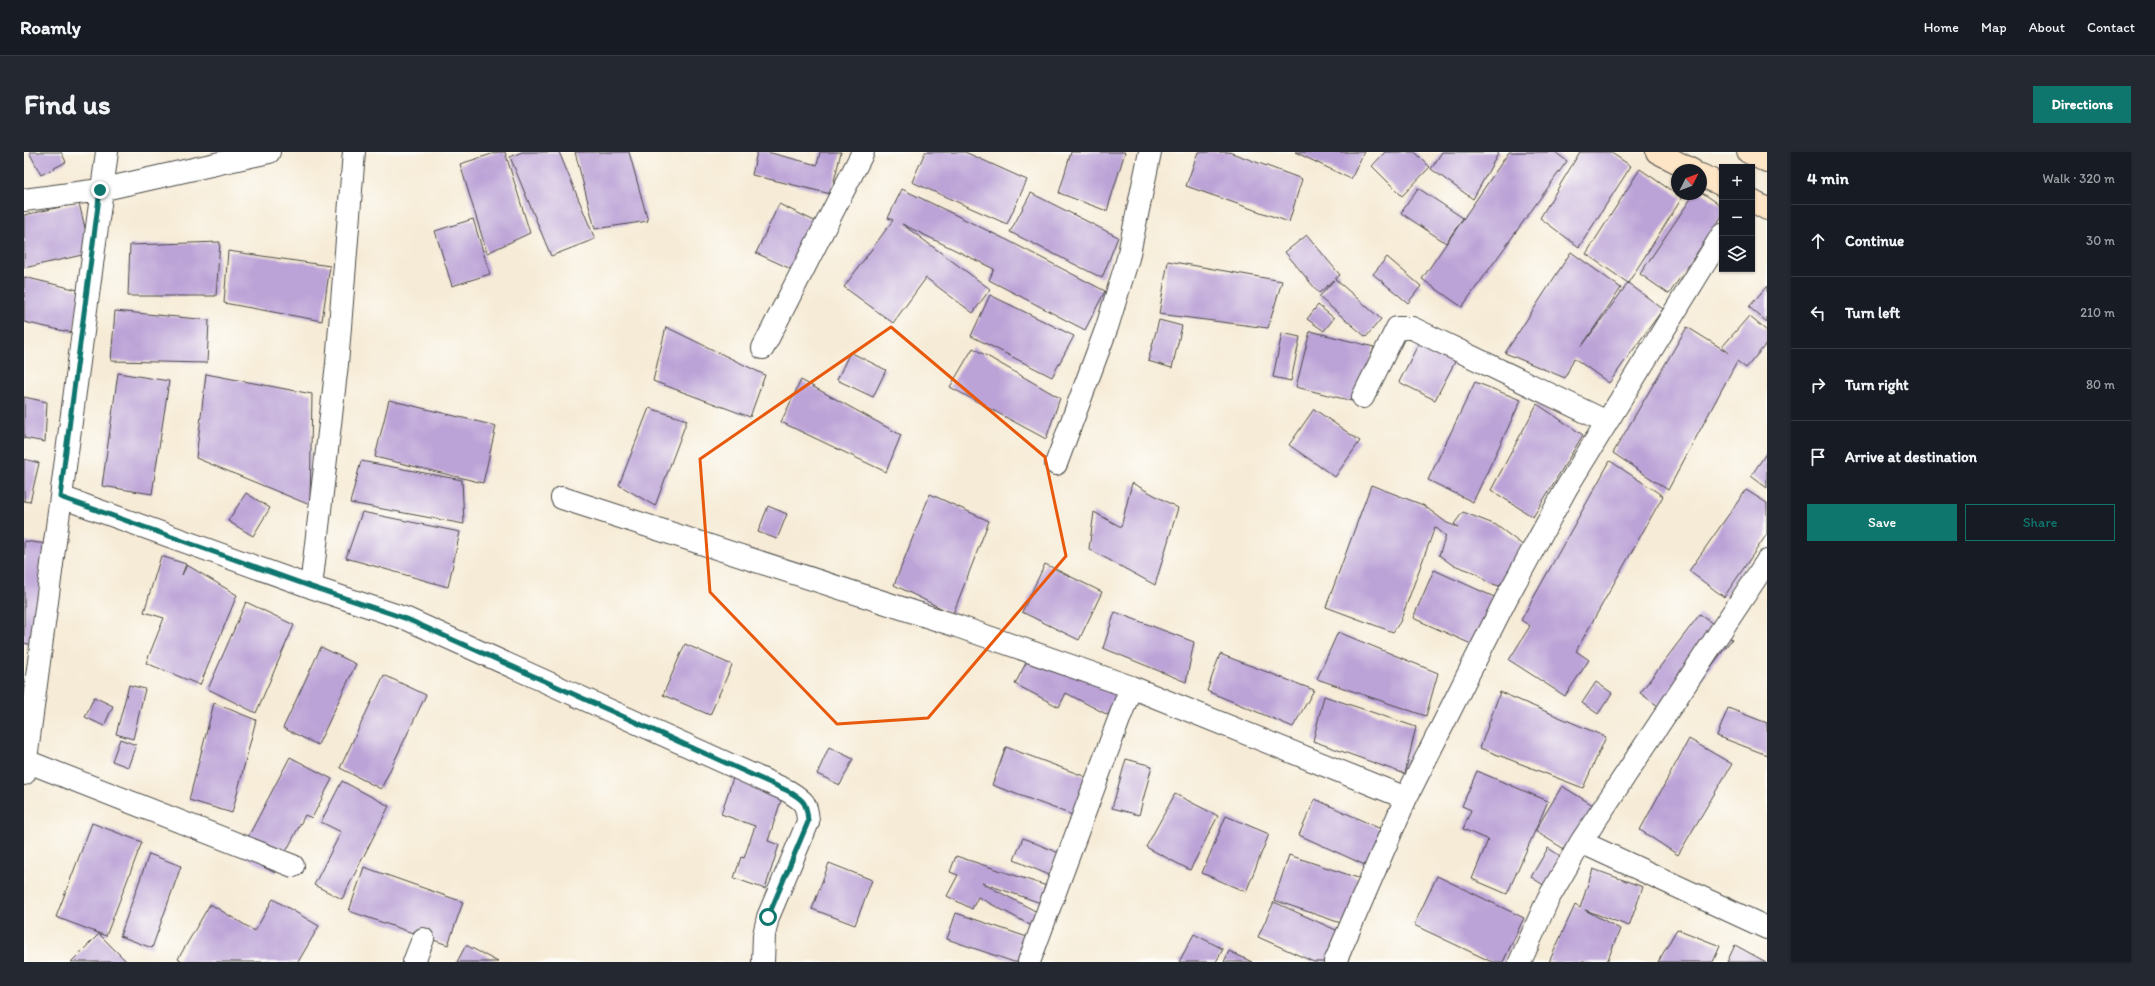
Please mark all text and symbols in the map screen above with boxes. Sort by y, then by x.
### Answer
text: Roamly [20,16,81,39]
text: Home [1924,19,1959,36]
text: Map [1981,19,2007,36]
text: About [2029,19,2065,36]
text: Contact [2087,19,2135,36]
button: Directions [2033,86,2131,123]
text: Find us [24,87,111,121]
north arrow [1671,164,1707,200]
map controls [1719,164,1755,272]
button: + [1719,164,1755,200]
text: 4 min [1807,168,1849,188]
text: Walk · 320 m [2043,171,2115,186]
route end [91,181,109,199]
button: − [1719,200,1755,236]
icon: ahead [1807,230,1829,252]
text: Continue [1845,232,1904,250]
text: 30 m [2086,233,2115,248]
button: layers [1719,236,1755,272]
icon: left [1807,302,1829,324]
text: Turn left [1845,304,1900,322]
text: 210 m [2080,305,2115,320]
icon: right [1807,374,1829,396]
text: Turn right [1845,376,1909,394]
text: 80 m [2086,377,2115,392]
icon: arrive [1807,446,1829,468]
text: Arrive at destination [1845,448,1977,466]
button: Save [1807,504,1957,541]
button: Share [1965,504,2115,541]
route start [759,908,777,926]

